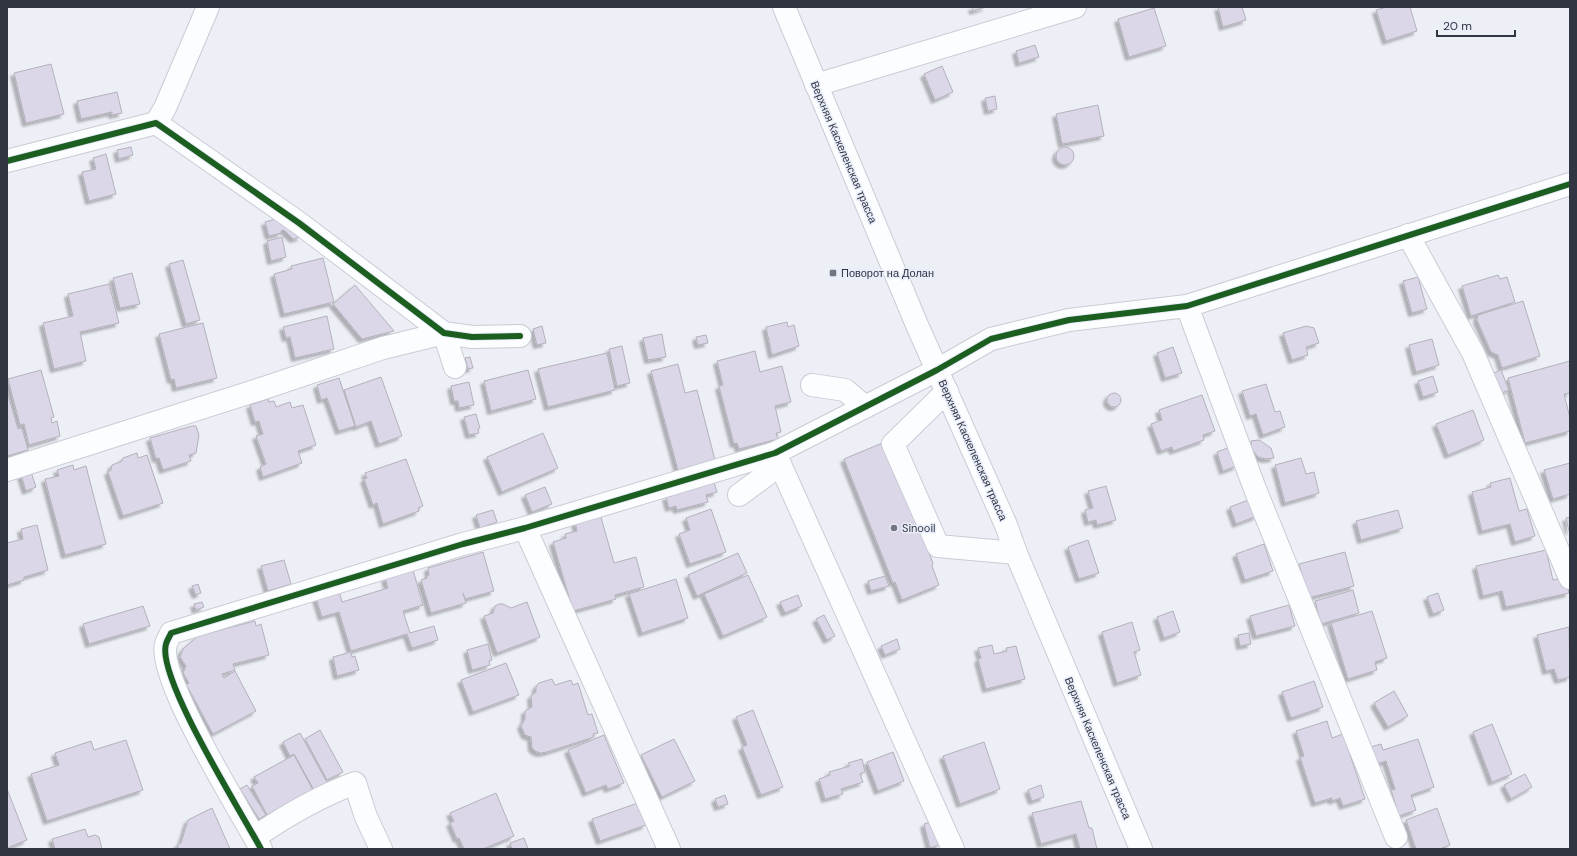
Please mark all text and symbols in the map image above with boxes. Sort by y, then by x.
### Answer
scale bar [1437,12,1515,38]
text: 20 m [1443,18,1472,34]
street label: Верхняя Каскеленская трасса [808,79,881,226]
place label: Поворот на Долан [841,266,934,280]
marker: Поворот на Долан [828,268,838,278]
street label: Верхняя Каскеленская трасса [935,377,1011,524]
place label: Sinooil [902,521,935,535]
marker: Sinooil [889,523,899,533]
street label: Верхняя Каскеленская трасса [1062,675,1135,822]

